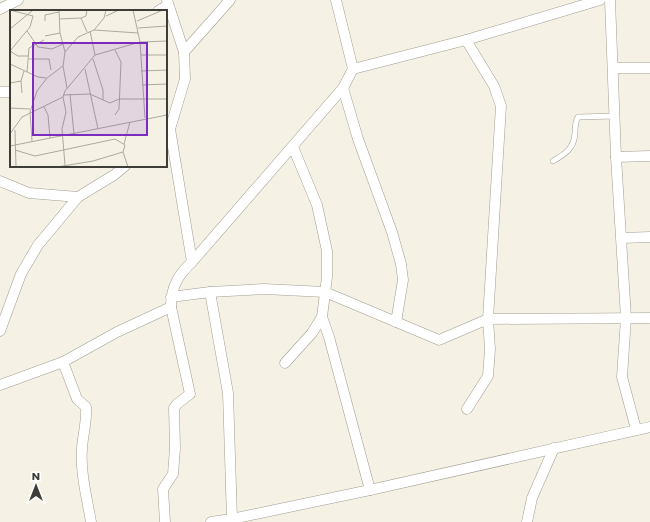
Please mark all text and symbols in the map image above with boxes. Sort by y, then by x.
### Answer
inset map [10,10,167,167]
north arrow [16,466,56,506]
text: N [32,468,40,484]

